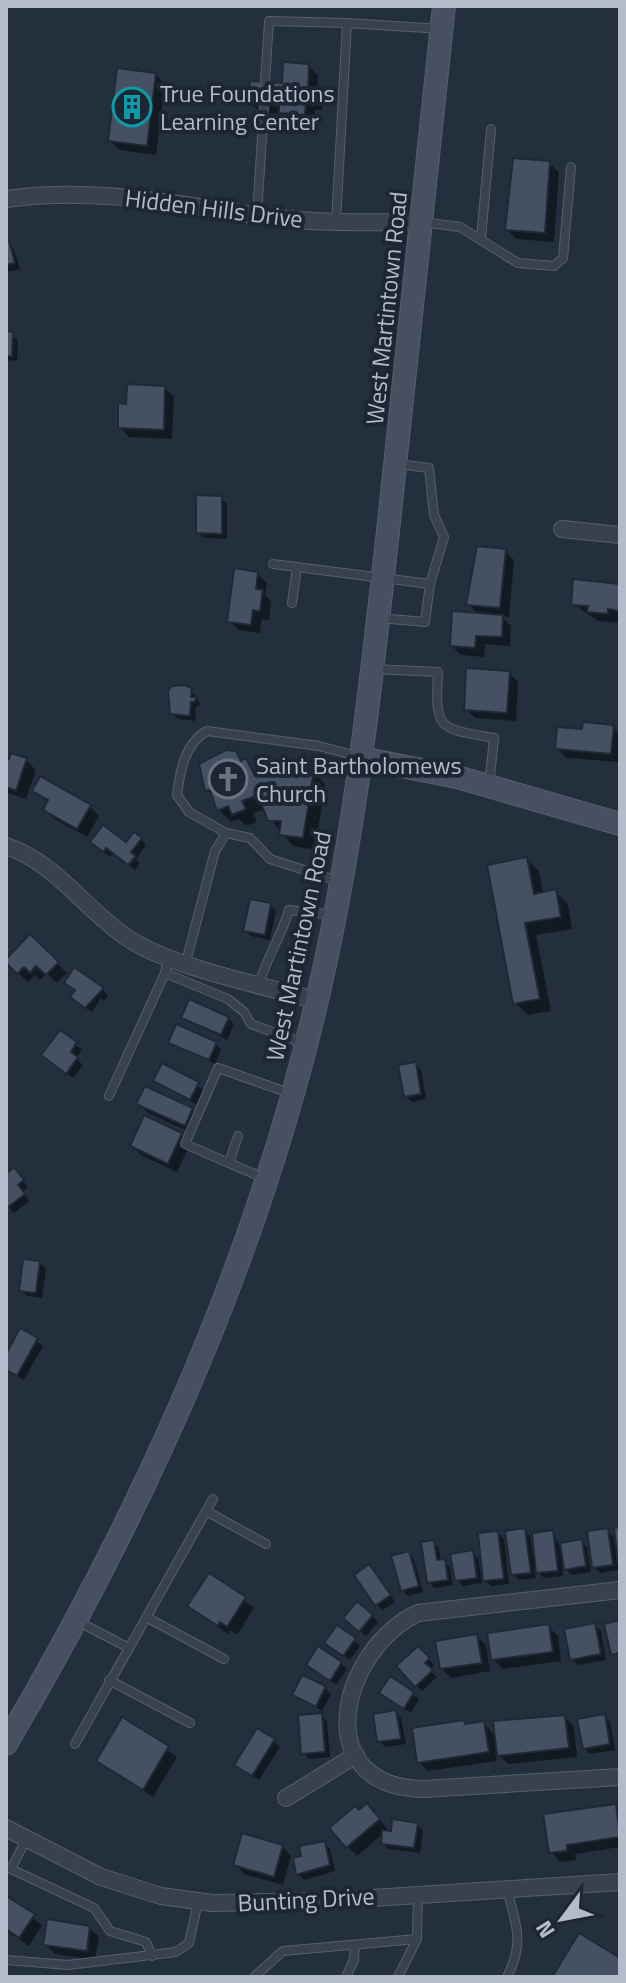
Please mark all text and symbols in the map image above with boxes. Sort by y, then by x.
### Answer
place label: True Foundations Learning Center [160,75,335,139]
building icon: True Foundations Learning Center [111,86,153,128]
street label: Hidden Hills Drive [123,179,305,237]
street label: West Martintown Road [356,190,416,426]
place label: Saint Bartholomews Church [256,747,462,811]
church icon: Saint Bartholomews Church [207,758,249,800]
street label: West Martintown Road [256,828,340,1064]
street label: Bunting Drive [237,1877,375,1921]
north arrow [522,1879,602,1959]
text: N [527,1914,563,1945]

